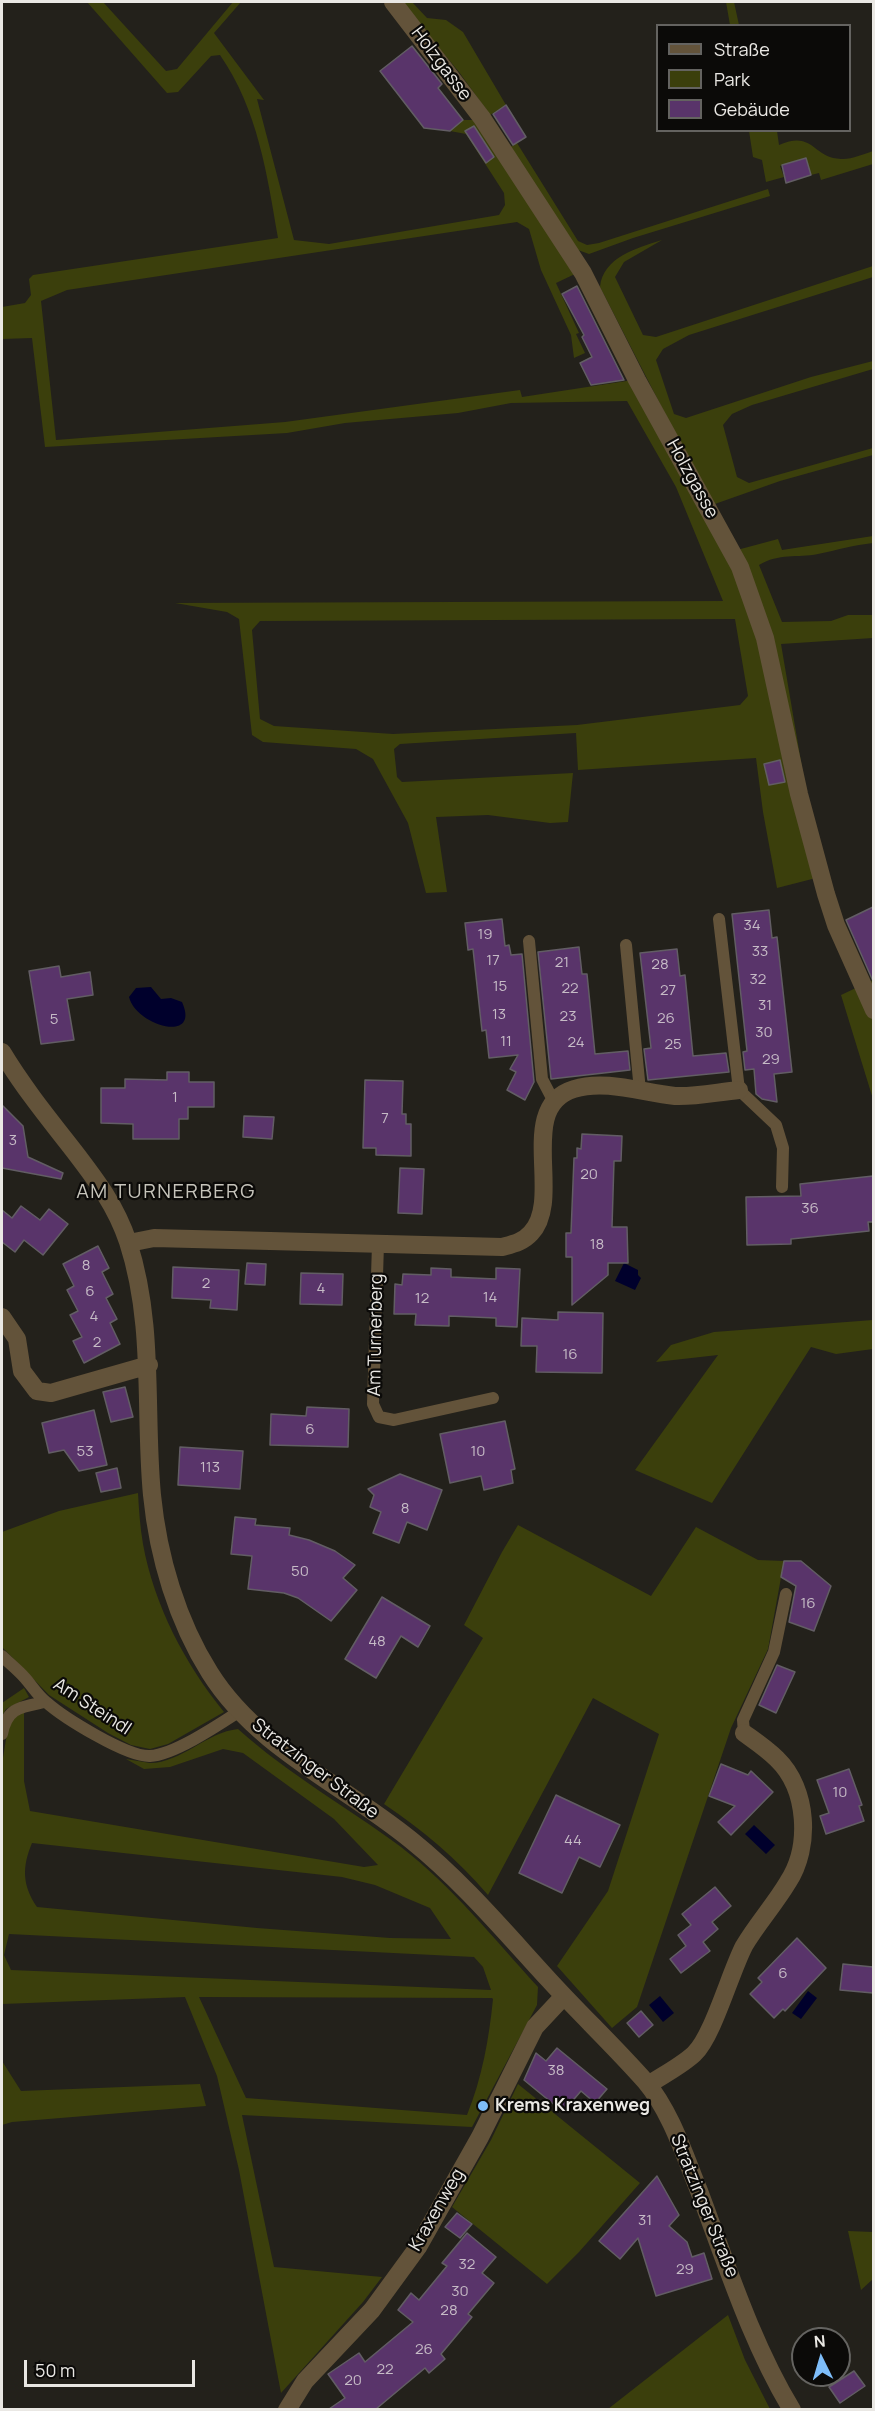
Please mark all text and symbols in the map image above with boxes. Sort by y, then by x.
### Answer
street label: Holzgasse [406,23,476,105]
legend [656,24,851,132]
text: Straße [714,37,770,61]
text: Park [714,67,750,91]
text: Gebäude [714,97,790,121]
street label: Holzgasse [662,436,722,522]
house number: 34 [743,917,761,935]
house number: 19 [477,926,493,944]
house number: 33 [752,943,768,961]
house number: 17 [486,952,500,970]
house number: 21 [555,954,569,972]
house number: 28 [651,956,669,974]
house number: 32 [750,971,766,989]
house number: 15 [493,978,507,996]
house number: 22 [561,980,579,998]
house number: 27 [660,982,676,1000]
house number: 31 [758,997,772,1015]
house number: 13 [492,1006,506,1024]
house number: 23 [560,1008,576,1026]
house number: 26 [657,1010,675,1028]
house number: 5 [50,1011,58,1029]
house number: 30 [755,1024,773,1042]
house number: 11 [500,1033,512,1051]
house number: 24 [567,1034,585,1052]
house number: 25 [664,1036,682,1054]
house number: 29 [762,1051,780,1069]
house number: 1 [172,1089,178,1107]
house number: 7 [381,1110,389,1128]
house number: 3 [9,1132,17,1150]
house number: 20 [580,1166,598,1184]
district label: AM TURNERBERG [76,1180,256,1204]
house number: 36 [801,1200,819,1218]
house number: 18 [590,1236,604,1254]
house number: 8 [82,1257,90,1275]
street label: Am Turnerberg [364,1273,388,1397]
house number: 2 [202,1275,210,1293]
house number: 4 [317,1280,325,1298]
house number: 6 [85,1283,95,1301]
house number: 14 [483,1289,497,1307]
house number: 12 [415,1290,429,1308]
house number: 4 [90,1308,98,1326]
house number: 2 [93,1334,101,1352]
house number: 16 [562,1346,578,1364]
house number: 6 [305,1421,315,1439]
house number: 53 [77,1443,93,1461]
house number: 10 [471,1443,485,1461]
house number: 113 [200,1459,220,1477]
house number: 8 [401,1500,409,1518]
house number: 50 [291,1563,309,1581]
house number: 16 [800,1595,816,1613]
house number: 48 [368,1633,386,1651]
street label: Am Steindl [49,1674,135,1740]
street label: Stratzinger Straße [247,1714,383,1824]
house number: 10 [833,1784,847,1802]
house number: 44 [564,1832,582,1850]
house number: 6 [778,1965,788,1983]
house number: 38 [547,2062,565,2080]
place label: Krems Kraxenweg [495,2095,650,2117]
marker: Krems Kraxenweg [476,2099,490,2113]
street label: Stratzinger Straße [665,2131,743,2281]
street label: Kraxenweg [405,2165,469,2255]
house number: 31 [638,2212,652,2230]
house number: 32 [459,2256,475,2274]
house number: 29 [676,2261,694,2279]
house number: 30 [451,2283,469,2301]
house number: 28 [440,2302,458,2320]
north arrow [791,2327,851,2387]
text: N [813,2330,826,2353]
house number: 26 [415,2341,433,2359]
scale bar [27,2348,198,2386]
text: 50 m [35,2358,75,2382]
house number: 22 [376,2361,394,2379]
house number: 20 [344,2372,362,2390]

